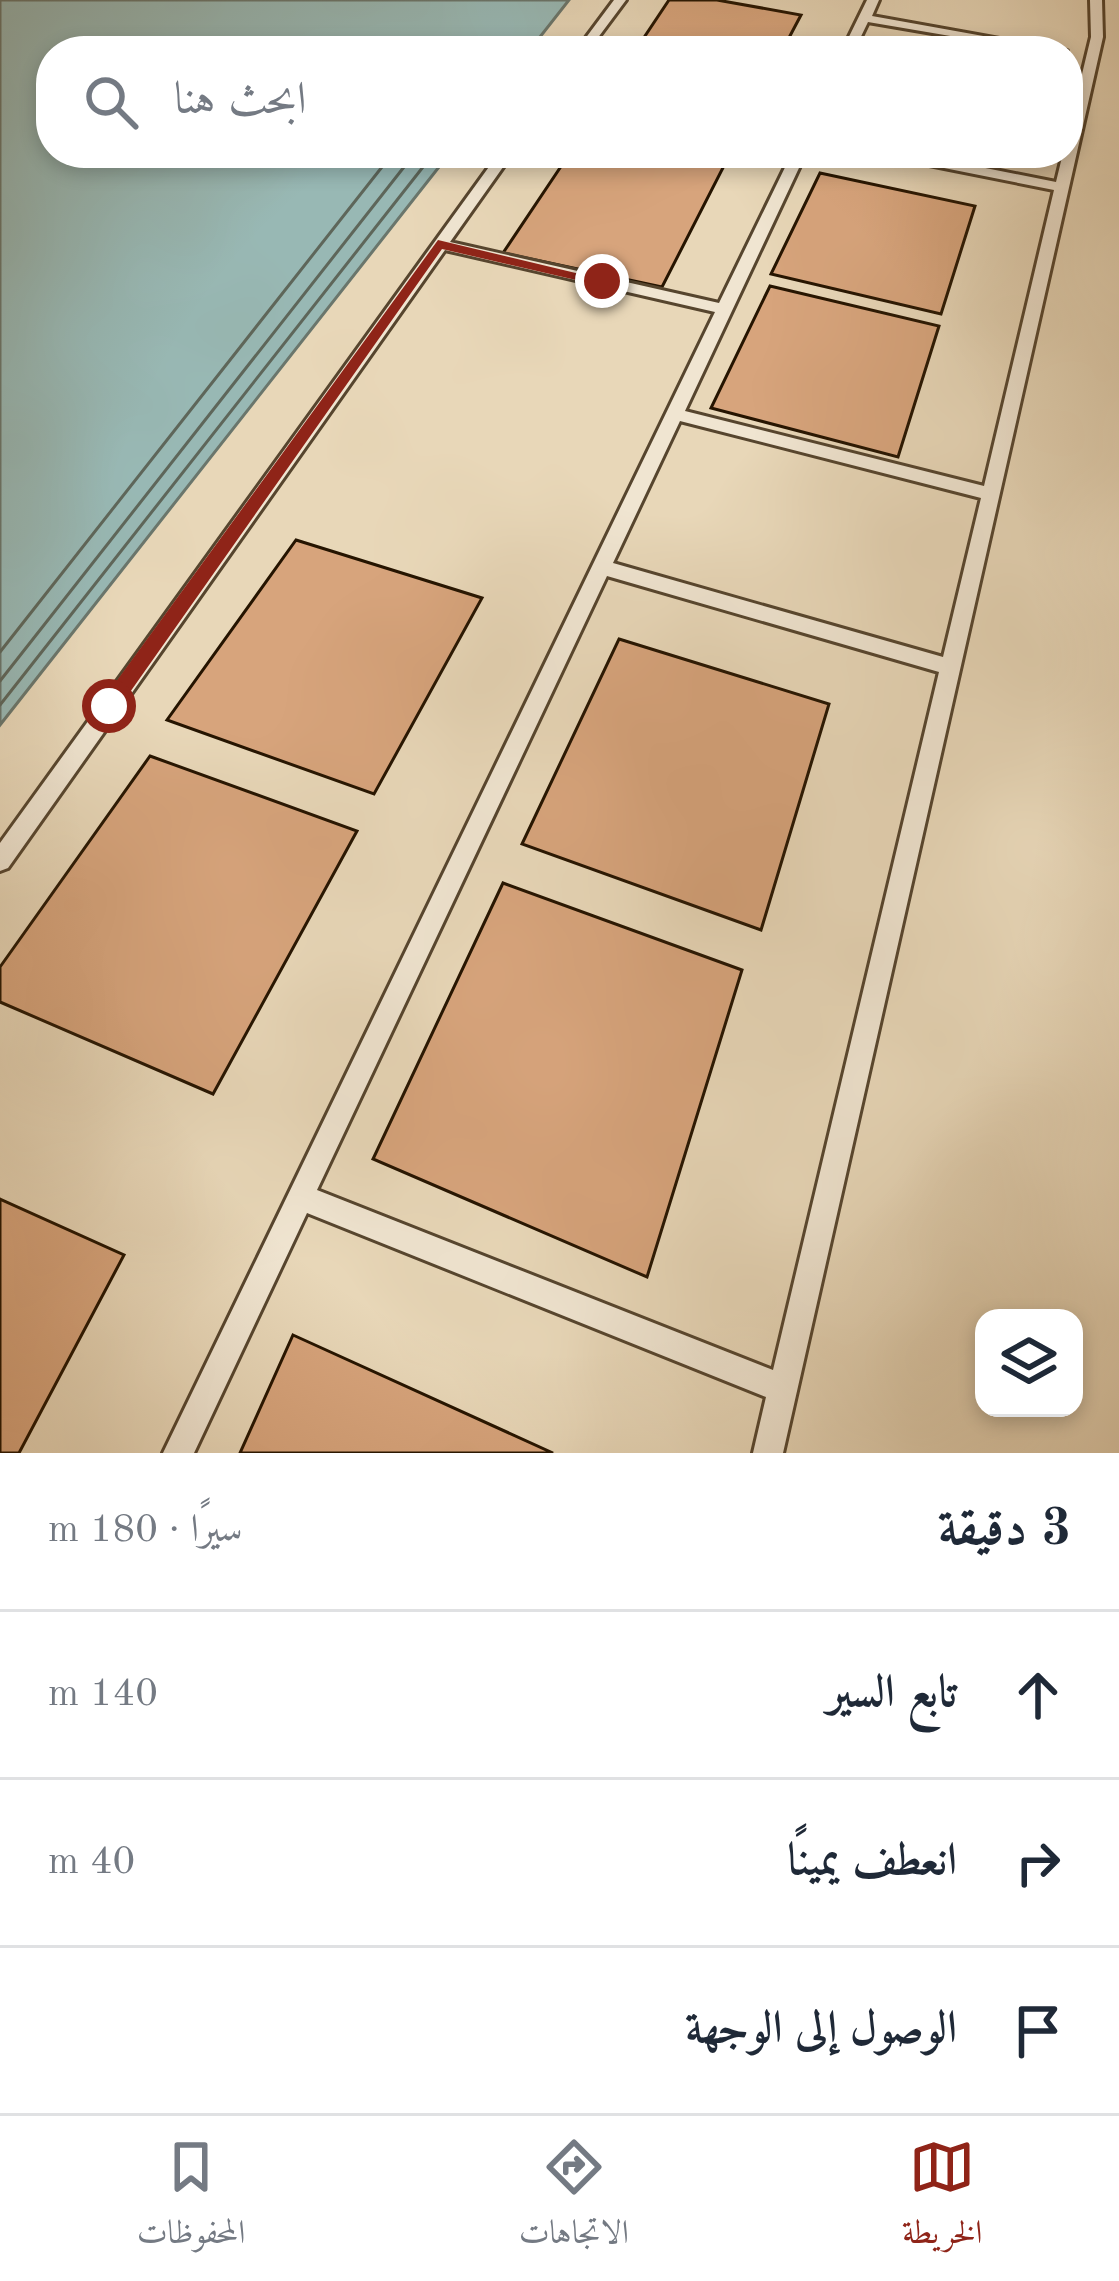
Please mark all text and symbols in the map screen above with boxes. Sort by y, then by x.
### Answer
search box [36,36,1083,168]
icon: search [78,69,144,135]
text: ابحث هنا [174,79,307,124]
route end [575,254,629,308]
route start [82,679,136,733]
map controls [975,1309,1083,1417]
button: layers [975,1309,1083,1417]
text: 3 دقيقة [938,1505,1071,1556]
text: سيرًا · 180 m [48,1511,243,1550]
icon: ahead [1005,1662,1071,1728]
text: تابع السير [827,1672,957,1717]
text: 140 m [48,1675,158,1714]
icon: right [1005,1830,1071,1896]
text: انعطف يمينًا [788,1840,957,1885]
text: 40 m [48,1843,135,1882]
icon: arrive [1005,1998,1071,2064]
text: الوصول إلى الوجهة [685,2008,957,2053]
tab: المحفوظات [137,2134,245,2264]
tab: الاتجاهات [519,2134,629,2264]
tab: الخريطة [902,2134,982,2264]

